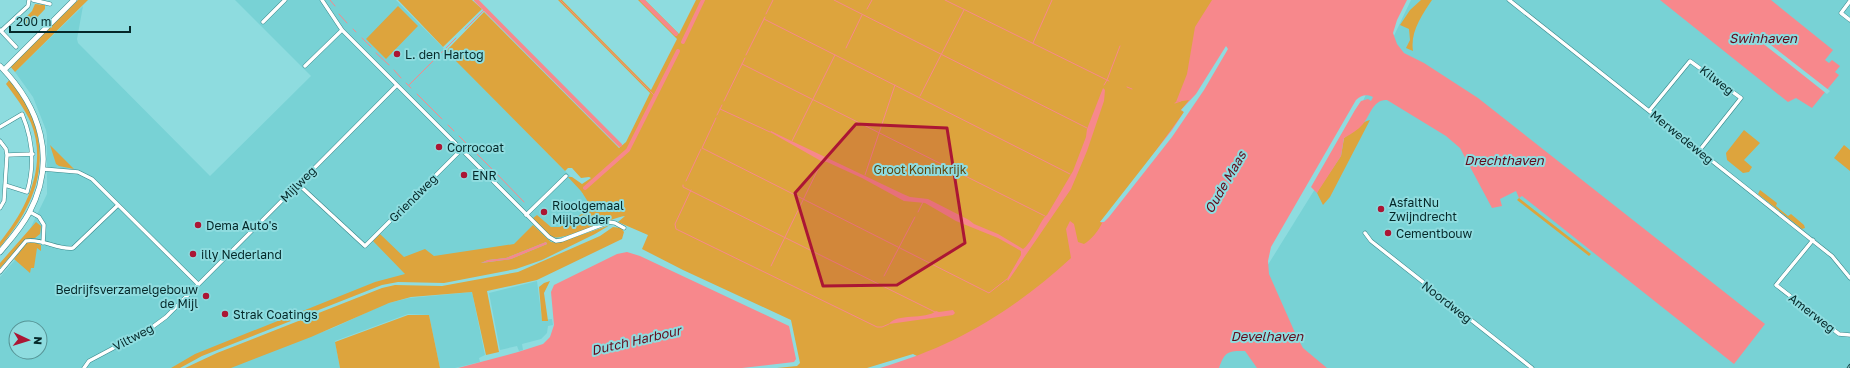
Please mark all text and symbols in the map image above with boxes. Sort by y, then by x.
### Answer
scale bar [10,8,130,34]
text: 200 m [16,14,51,29]
water label: Swinhaven [1729,30,1798,46]
place label: L. den Hartog [405,47,484,62]
marker: L. den Hartog [392,49,402,59]
street label: Kilweg [1697,62,1737,98]
street label: Merwedeweg [1647,107,1717,167]
place label: Corrocoat [447,140,504,155]
marker: Corrocoat [434,142,444,152]
water label: Oude Maas [1201,147,1250,216]
water label: Drechthaven [1464,152,1545,168]
park label: Groot Koninkrijk [873,162,967,177]
street label: Mijlweg [277,163,319,205]
place label: ENR [472,168,497,183]
marker: ENR [459,170,469,180]
street label: Griendweg [386,171,440,225]
place label: AsfaltNu Zwijndrecht [1389,195,1457,224]
place label: Rioolgemaal Mijlpolder [552,198,624,227]
marker: AsfaltNu Zwijndrecht [1376,204,1386,214]
marker: Rioolgemaal Mijlpolder [539,207,549,217]
place label: Dema Auto's [206,218,278,233]
marker: Dema Auto's [193,220,203,230]
place label: Cementbouw [1396,226,1473,241]
marker: Cementbouw [1383,228,1393,238]
place label: illy Nederland [201,247,282,262]
marker: illy Nederland [188,249,198,259]
street label: Noordweg [1419,278,1475,326]
place label: Bedrijfsverzamelgebouw de Mijl [55,282,198,311]
street label: Amerweg [1786,290,1838,336]
marker: Bedrijfsverzamelgebouw de Mijl [201,291,211,301]
place label: Strak Coatings [233,307,318,322]
marker: Strak Coatings [220,309,230,319]
north arrow [8,320,48,360]
street label: Viltweg [110,320,156,354]
water label: Dutch Harbour [590,321,684,358]
water label: Develhaven [1231,328,1304,344]
text: N [32,336,45,345]

